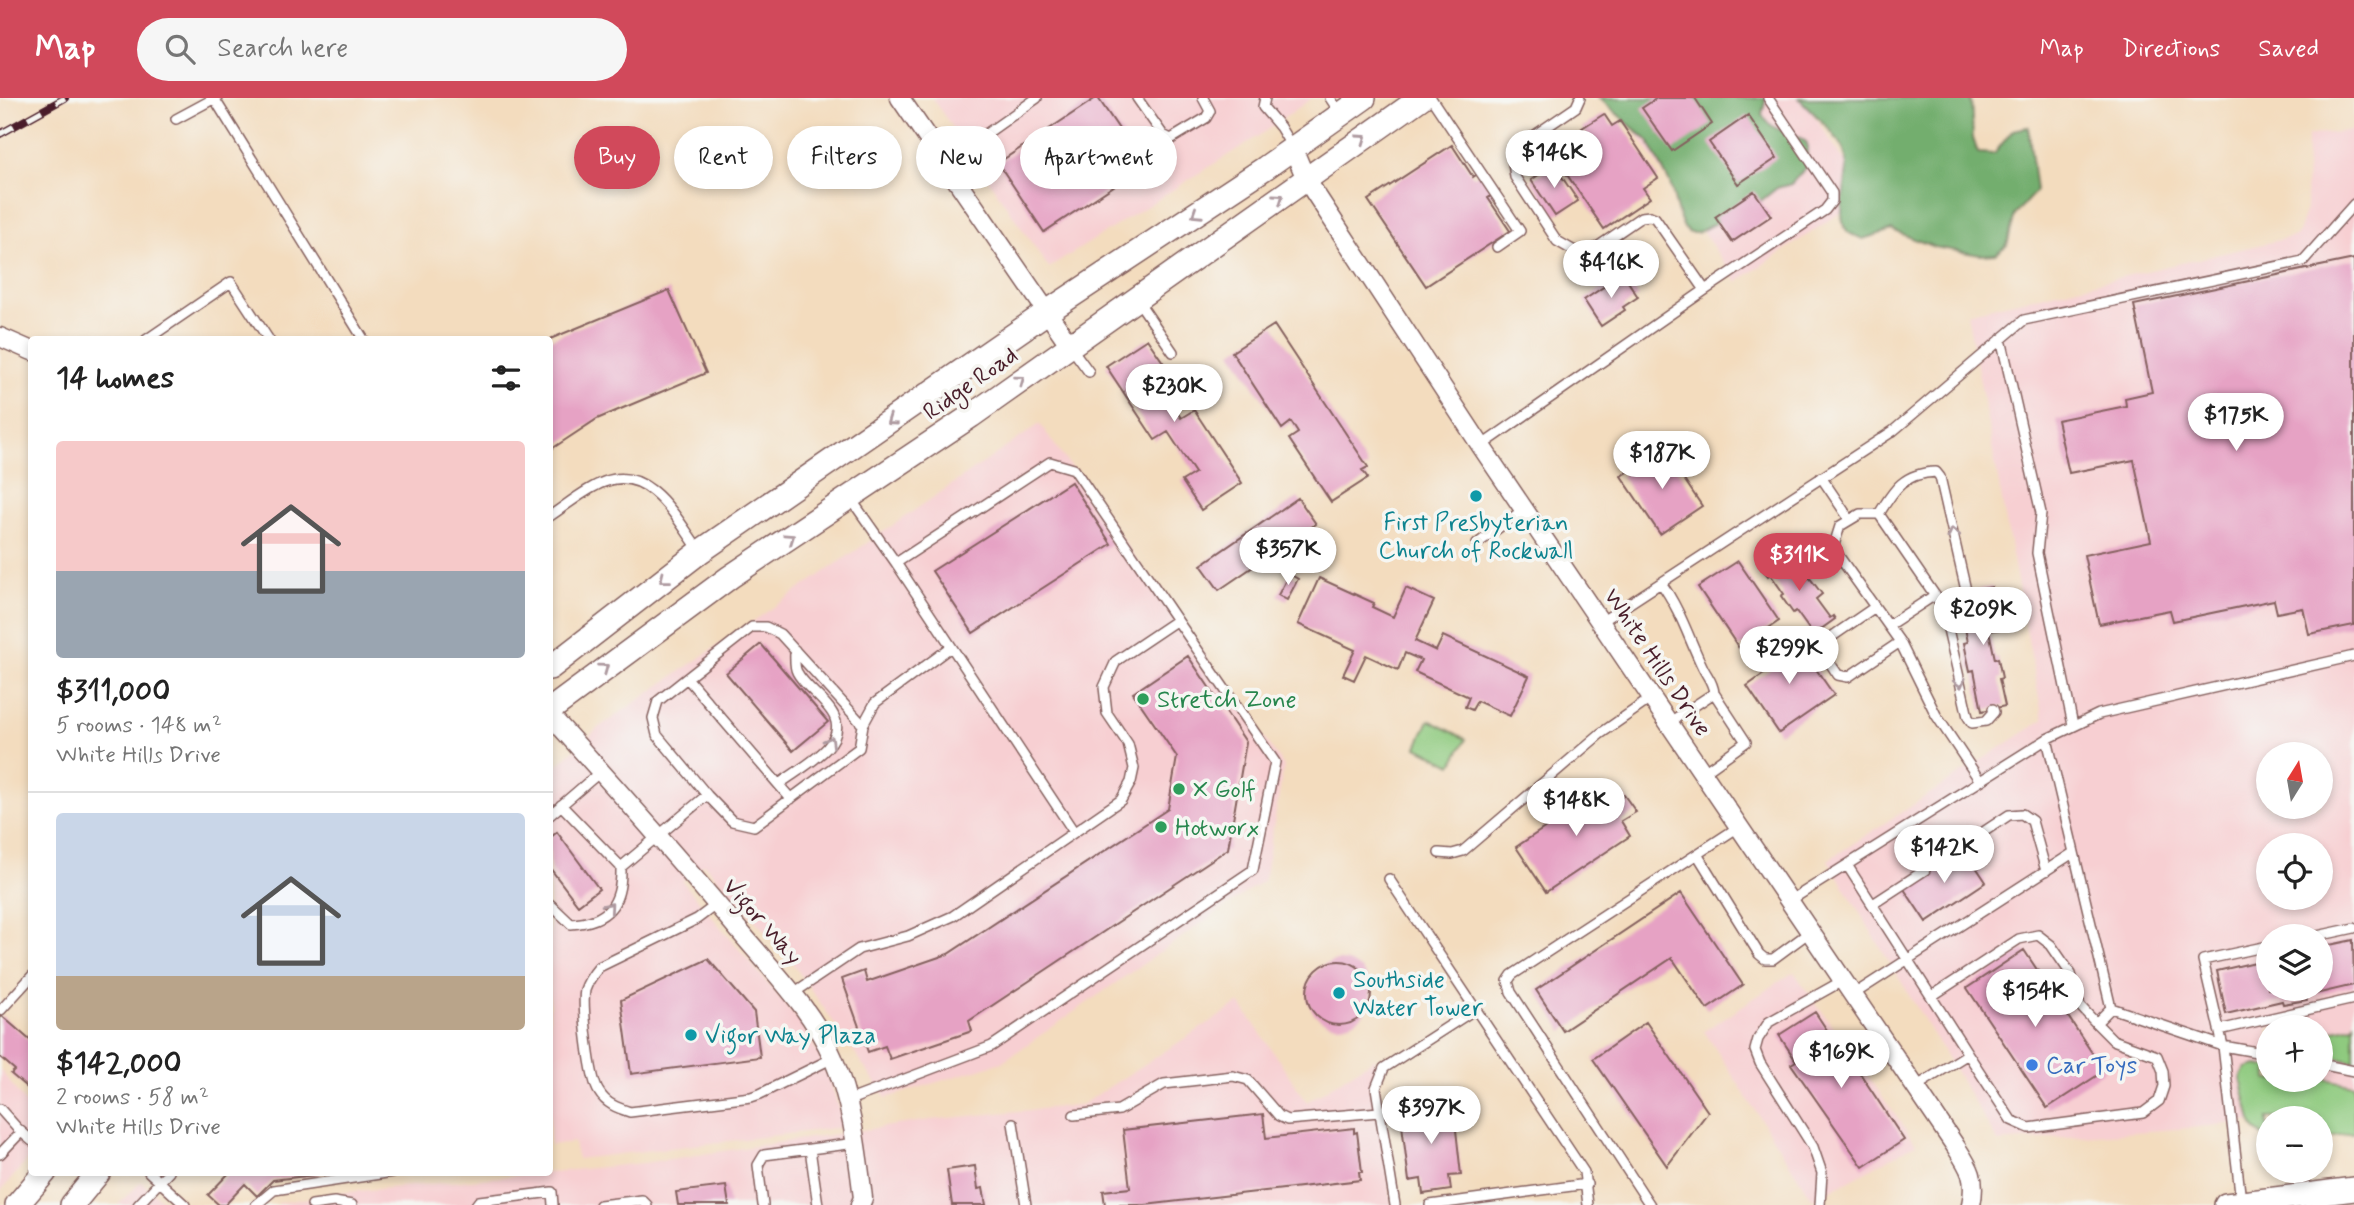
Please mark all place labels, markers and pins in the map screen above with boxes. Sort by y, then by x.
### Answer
pin: $146K [1505,130,1603,190]
pin: $416K [1562,240,1660,300]
pin: $230K [1125,364,1223,424]
pin: $175K [2187,394,2285,453]
pin: $187K [1613,432,1711,491]
marker: First Presbyterian Church of Rockwall [1468,488,1484,504]
place label: First Presbyterian Church of Rockwall [1378,508,1574,567]
pin: $357K [1239,528,1337,587]
pin: $311K [1750,533,1848,593]
pin: $209K [1934,588,2032,647]
pin: $299K [1740,626,1838,686]
place label: Stretch Zone [1157,685,1297,716]
marker: Stretch Zone [1135,691,1151,707]
place label: X Golf [1193,775,1256,806]
pin: $148K [1527,778,1625,838]
marker: X Golf [1171,781,1187,797]
place label: Hotworx [1175,813,1259,844]
marker: Hotworx [1153,819,1169,835]
pin: $142K [1895,826,1993,885]
place label: Southside Water Tower [1353,965,1484,1024]
pin: $154K [1986,970,2084,1029]
marker: Southside Water Tower [1331,985,1347,1001]
place label: Vigor Way Plaza [705,1021,876,1055]
marker: Vigor Way Plaza [683,1027,699,1043]
pin: $169K [1792,1030,1890,1090]
place label: Car Toys [2046,1051,2137,1082]
marker: Car Toys [2024,1057,2040,1073]
pin: $397K [1382,1086,1480,1146]

